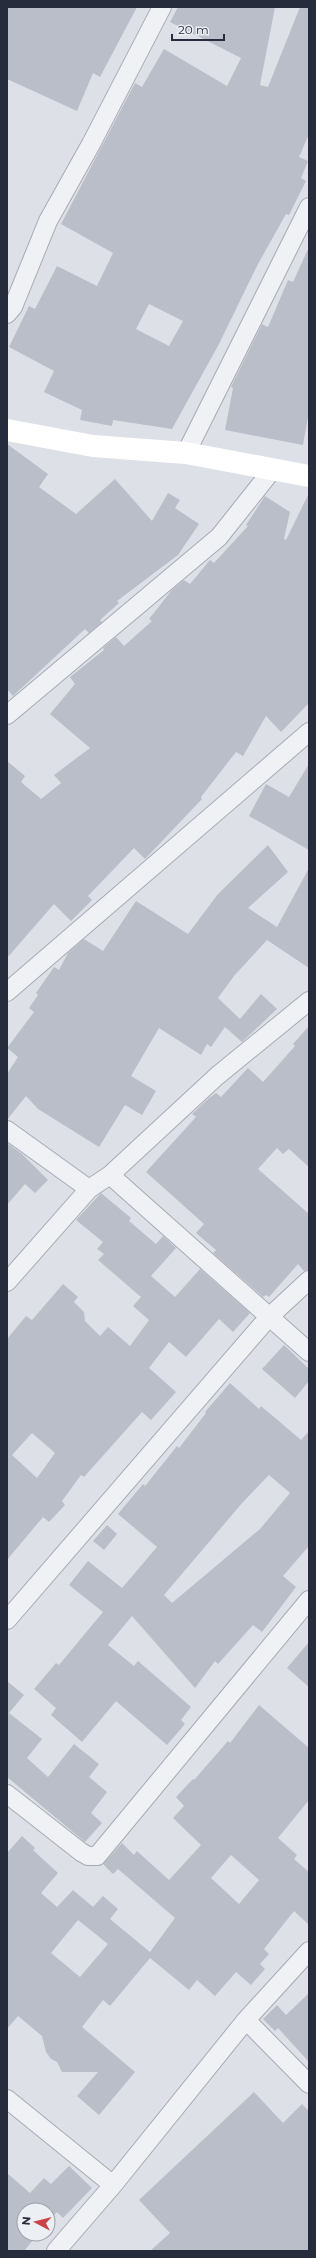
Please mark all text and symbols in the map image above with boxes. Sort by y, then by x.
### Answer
scale bar [172,16,224,42]
text: 20 m [178,22,209,37]
north arrow [16,2202,56,2242]
text: N [19,2216,34,2226]

